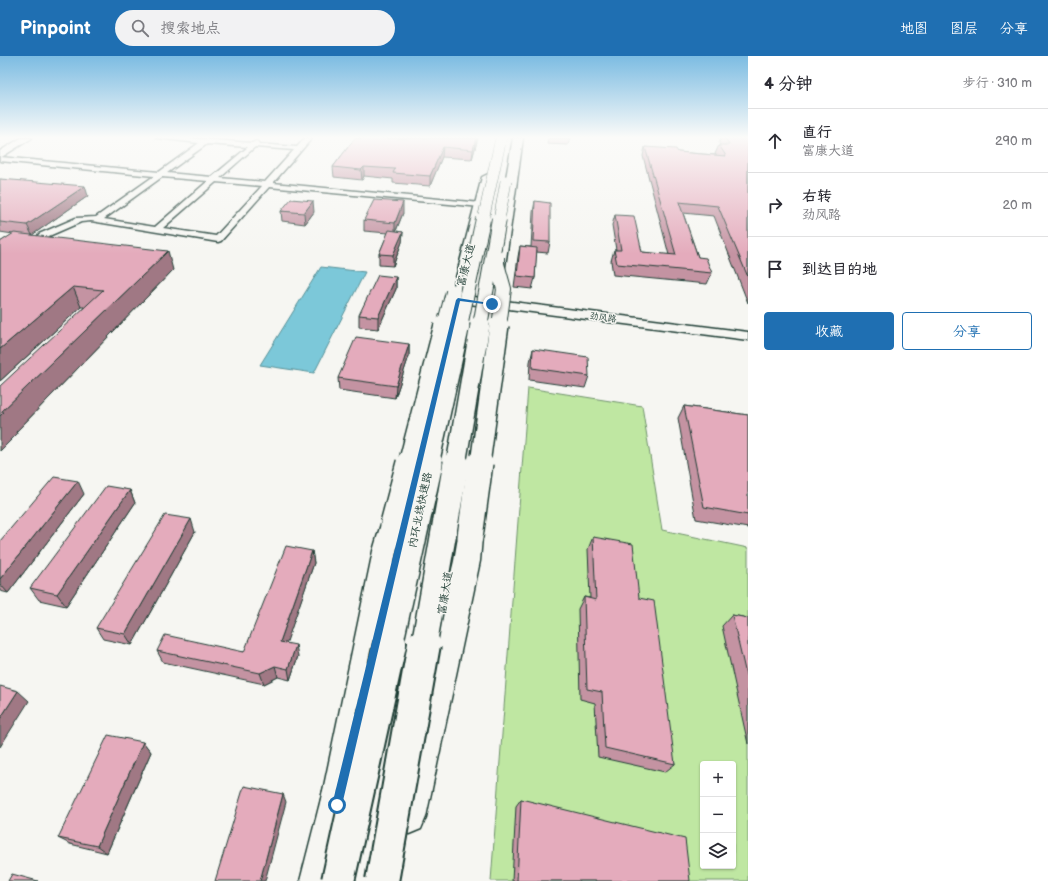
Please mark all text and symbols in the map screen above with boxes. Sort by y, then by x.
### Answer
search box [115,10,395,46]
text: Pinpoint [20,17,91,40]
icon: search [129,17,151,39]
text: 搜索地点 [161,19,221,38]
text: 地图 [900,20,928,37]
text: 图层 [950,20,978,37]
text: 分享 [1000,20,1028,37]
text: 4 分钟 [764,74,813,94]
text: 步行 · 310 m [963,75,1032,91]
text: 直行 [802,123,832,142]
icon: ahead [764,130,786,152]
text: 290 m [995,133,1032,149]
text: 富康大道 [802,143,854,159]
text: 右转 [802,187,832,206]
icon: right [764,194,786,216]
text: 20 m [1002,197,1032,213]
text: 劲风路 [802,207,841,223]
street label: 富康大道 [454,242,478,288]
icon: arrive [764,258,786,280]
text: 到达目的地 [802,260,877,279]
route end [483,295,501,313]
street label: 劲风路 [589,311,617,325]
button: 收藏 [764,312,894,350]
button: 分享 [902,312,1032,350]
street label: 内环北线快速路 [406,471,434,549]
street label: 富康大道 [435,570,455,616]
map controls [700,761,736,869]
button: + [700,761,736,797]
route start [328,796,346,814]
button: − [700,797,736,833]
button: layers [700,833,736,869]

